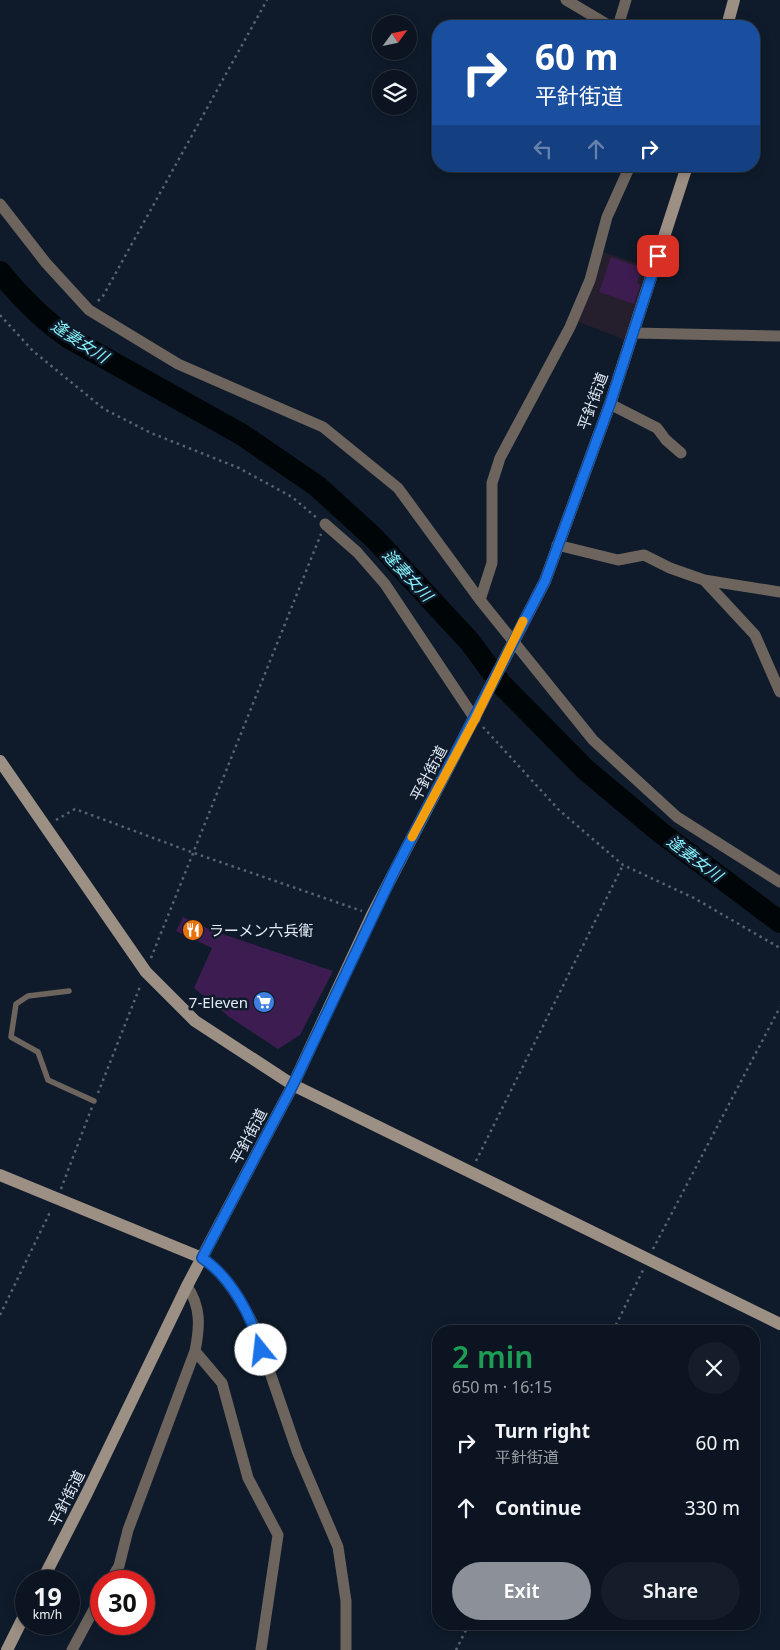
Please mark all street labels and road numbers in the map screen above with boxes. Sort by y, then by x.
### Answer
street label: 平針街道 [572,369,612,433]
street label: 平針街道 [405,742,451,804]
street label: 平針街道 [225,1105,271,1167]
street label: 平針街道 [43,1467,89,1529]

